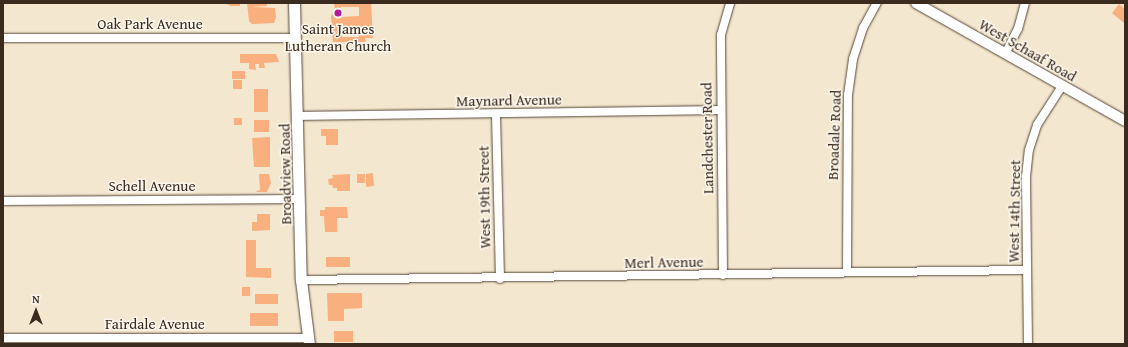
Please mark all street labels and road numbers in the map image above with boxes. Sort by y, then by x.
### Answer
street label: Oak Park Avenue [97,15,203,33]
street label: West Schaaf Road [976,15,1080,85]
street label: Landchester Road [697,82,717,194]
street label: Maynard Avenue [456,90,562,110]
street label: Broadale Road [823,90,845,180]
street label: Broadview Road [275,123,295,225]
street label: West 19th Street [474,145,494,249]
street label: West 14th Street [1004,159,1024,263]
street label: Schell Avenue [108,177,196,195]
street label: Merl Avenue [624,252,704,272]
street label: Fairdale Avenue [105,315,205,333]

